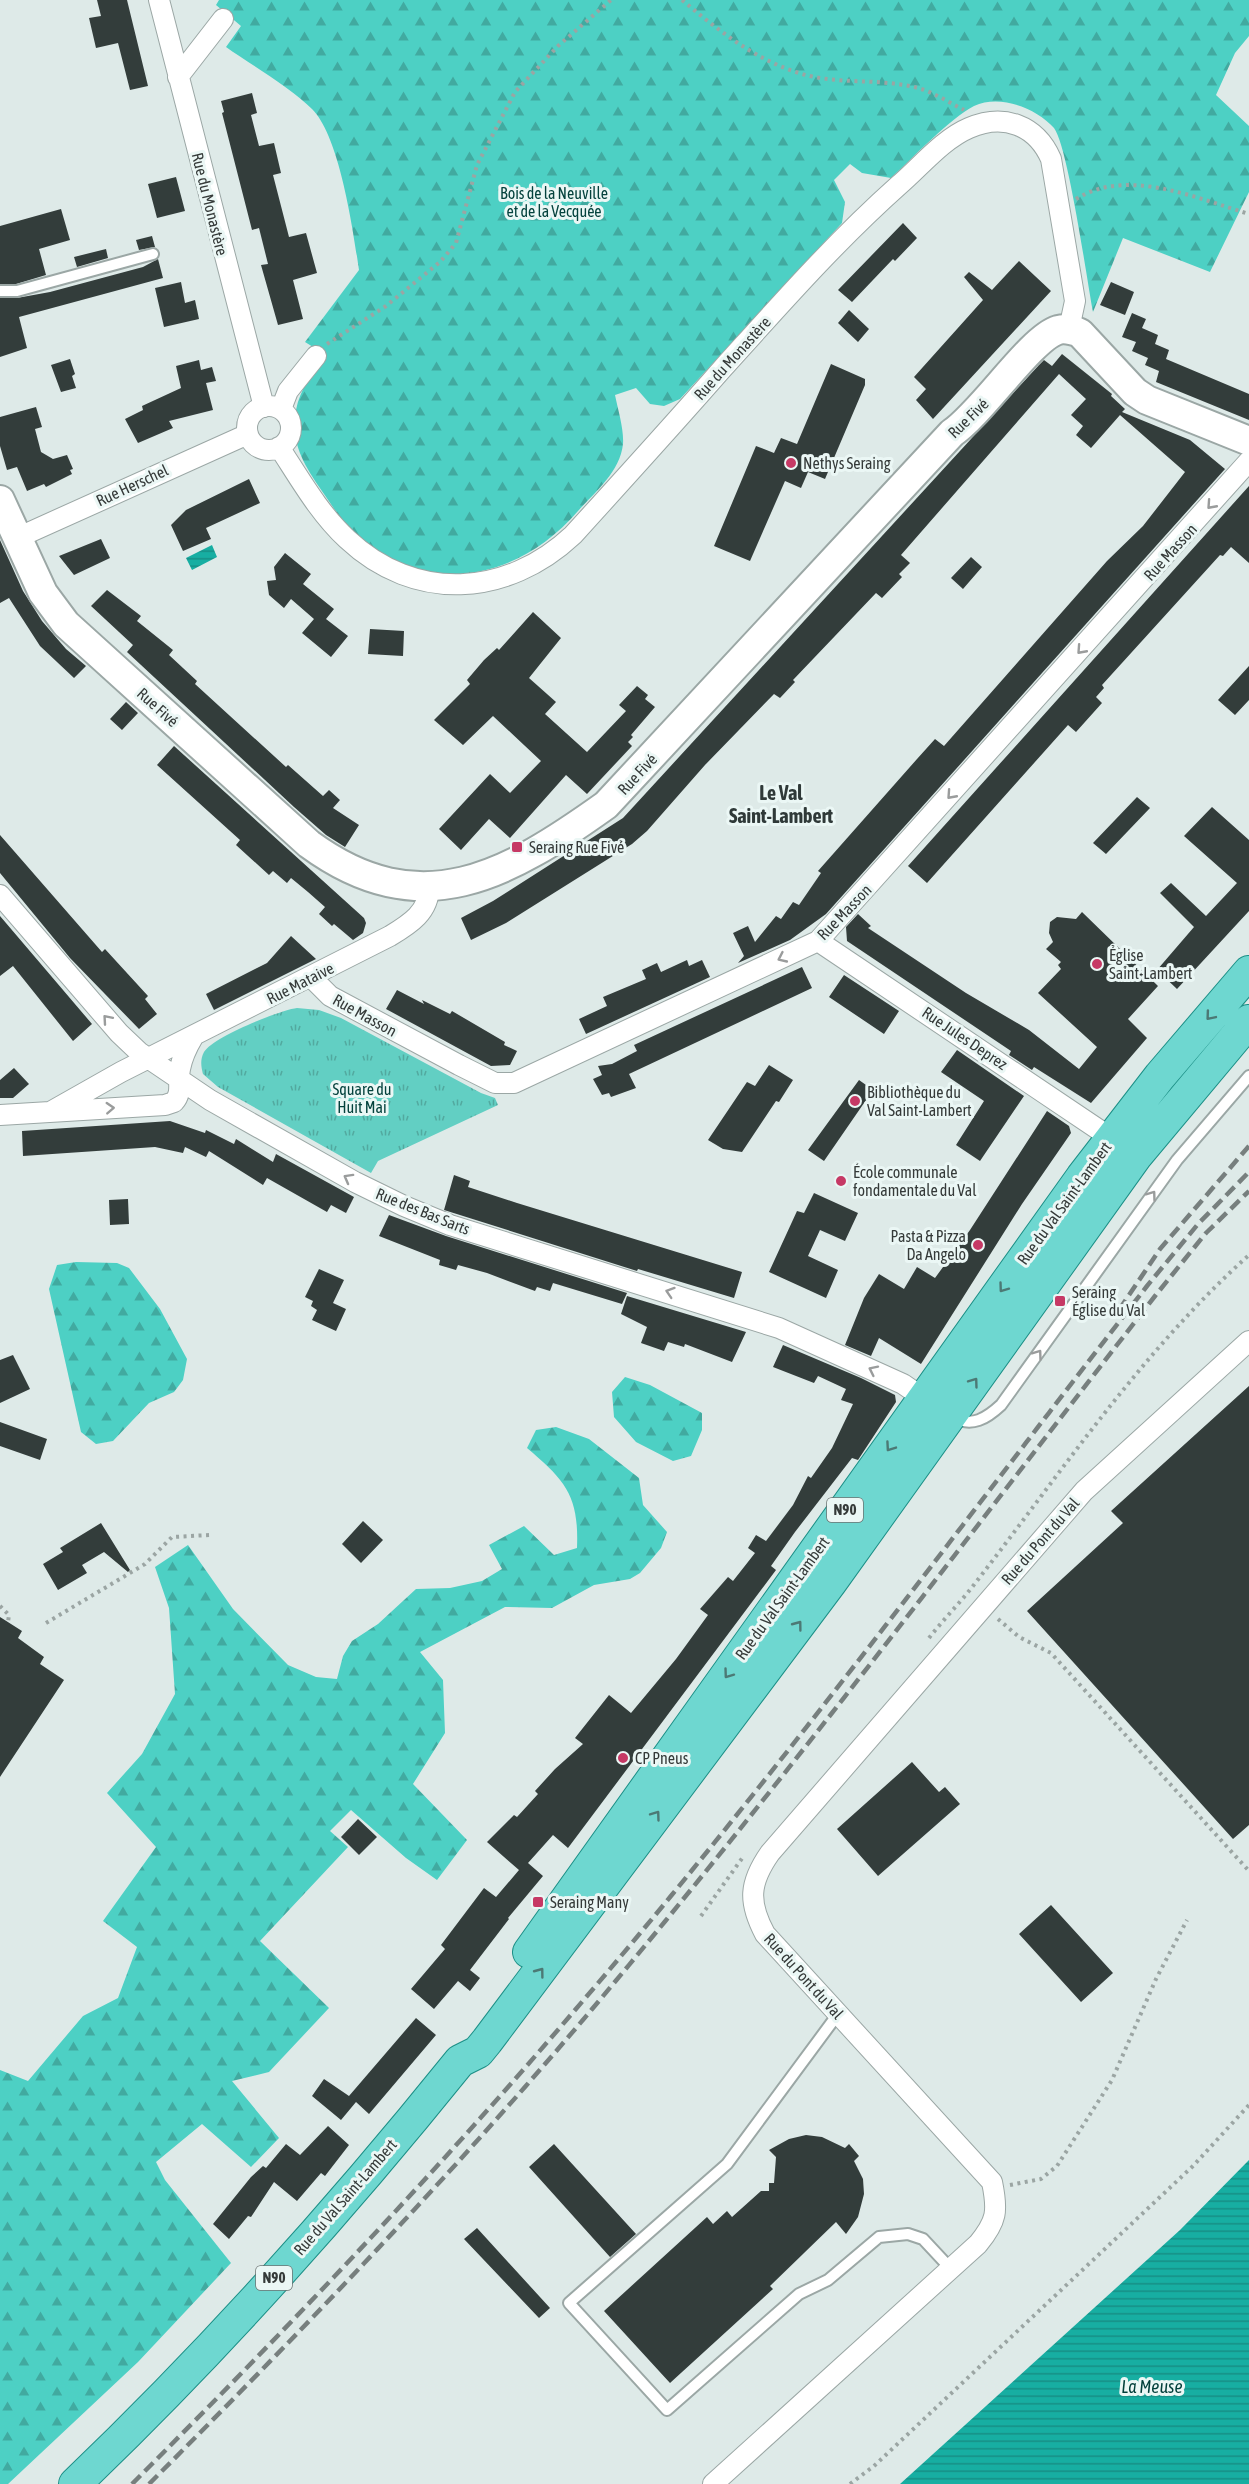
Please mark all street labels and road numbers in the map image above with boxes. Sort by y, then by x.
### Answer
street label: Rue du Monastère [189,151,231,257]
street label: Rue du Monastère [690,313,774,403]
street label: Rue Fivé [944,395,992,441]
street label: Rue Herschel [93,460,172,509]
street label: Rue Masson [1140,520,1200,584]
street label: Rue Fivé [134,684,182,730]
street label: Rue Fivé [614,750,660,798]
street label: Rue Masson [813,881,875,943]
street label: Rue Mataive [263,958,337,1008]
street label: Rue Masson [330,990,400,1040]
street label: Rue Jules Deprez [918,1003,1011,1074]
street label: Rue du Val Saint-Lambert [1013,1138,1115,1268]
street label: Rue des Bas Sarts [373,1184,473,1238]
street label: Rue du Pont du Val [997,1493,1083,1588]
road number: N90 [827,1498,863,1522]
street label: Rue du Val Saint-Lambert [731,1533,833,1663]
street label: Rue du Pont du Val [761,1929,848,2023]
street label: Rue du Val Saint-Lambert [290,2135,400,2258]
road number: N90 [256,2266,292,2290]

